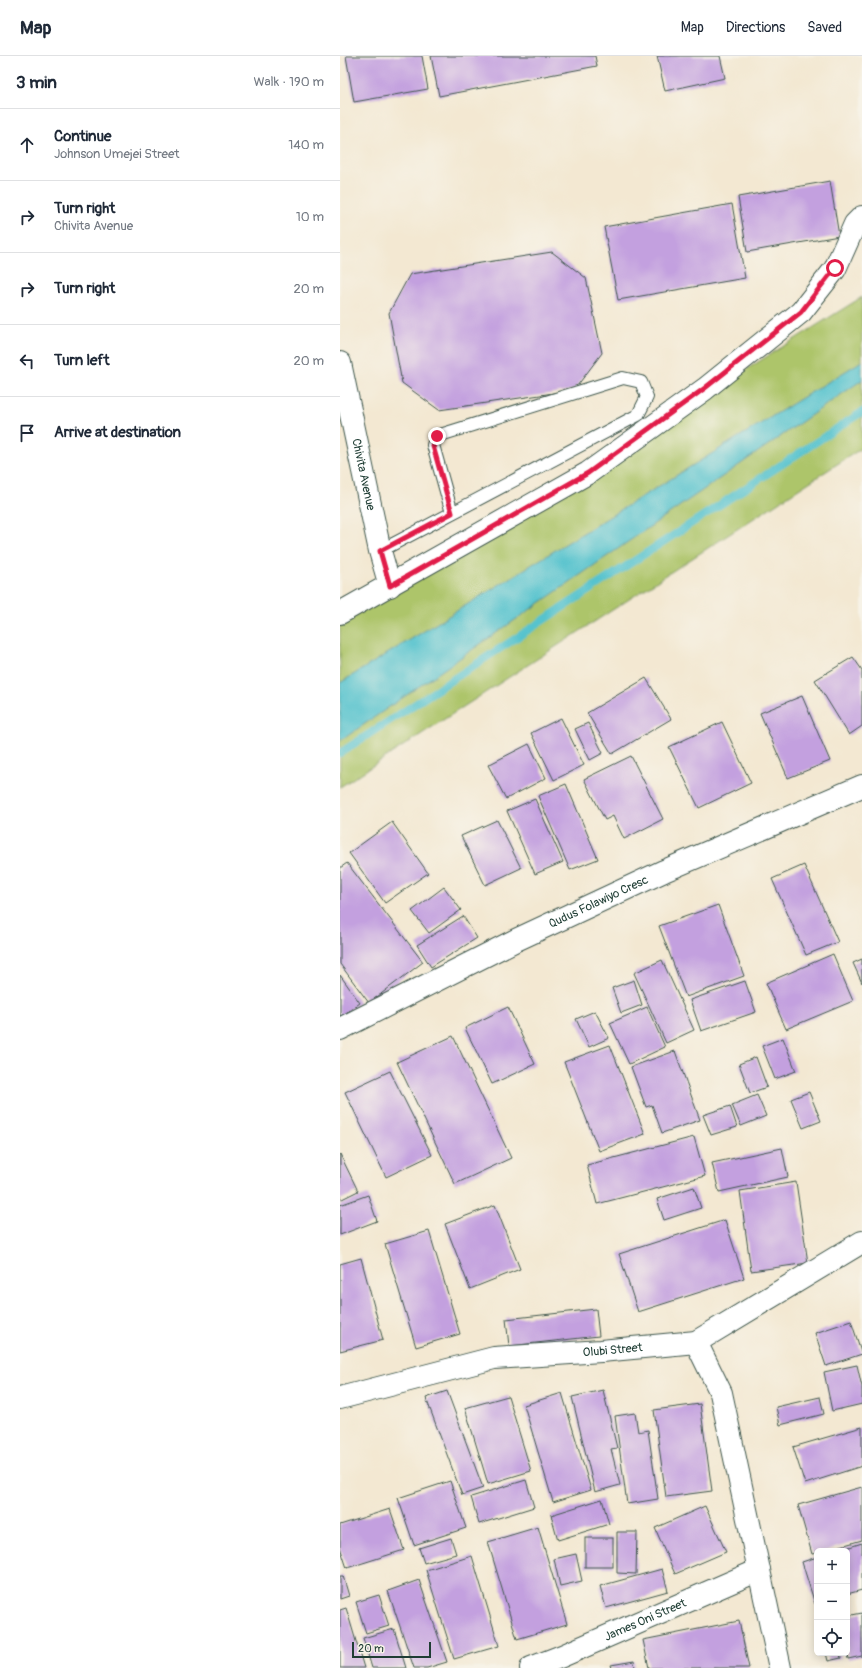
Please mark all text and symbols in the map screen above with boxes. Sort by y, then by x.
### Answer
text: Map [20,16,51,40]
text: Map [681,19,704,36]
text: Directions [726,19,785,36]
text: Saved [807,19,842,36]
text: 3 min [16,72,57,93]
text: Walk · 190 m [253,74,324,90]
text: Continue [54,127,112,146]
icon: ahead [16,134,38,156]
text: 140 m [288,137,324,153]
text: Johnson Umejei Street [54,146,180,162]
text: Turn right [54,199,115,218]
icon: right [16,206,38,228]
text: 10 m [296,209,324,225]
text: Chivita Avenue [54,218,133,234]
route start [826,259,844,277]
icon: right [16,278,38,300]
text: Turn right [54,279,115,298]
text: 20 m [293,281,324,297]
icon: left [16,350,38,372]
text: Turn left [54,351,110,370]
text: 20 m [293,353,324,369]
icon: arrive [16,422,38,444]
text: Arrive at destination [54,423,181,442]
route end [428,427,446,445]
street label: Chivita Avenue [349,437,379,512]
street label: Qudus Folawiyo Cresc [546,872,650,931]
street label: Olubi Street [582,1340,643,1360]
map controls [814,1548,850,1656]
button: + [814,1548,850,1584]
button: − [814,1584,850,1620]
street label: James Oni Street [602,1595,688,1644]
button: locate [814,1620,850,1656]
scale bar [352,1640,431,1659]
text: 20 m [358,1642,384,1655]

